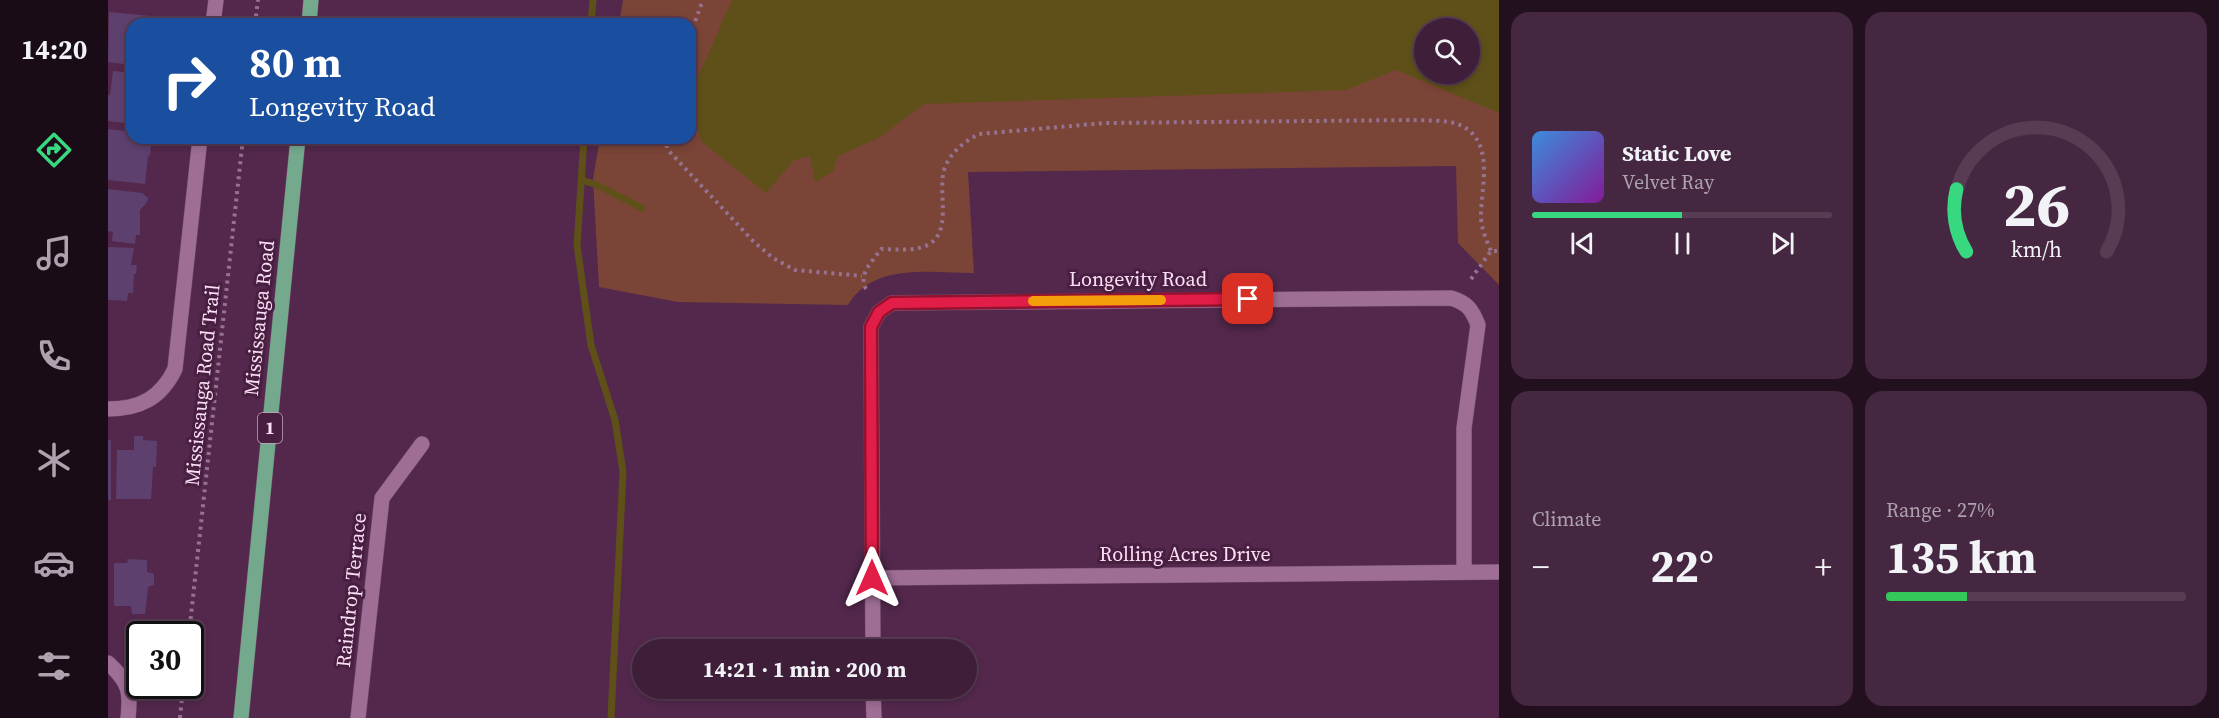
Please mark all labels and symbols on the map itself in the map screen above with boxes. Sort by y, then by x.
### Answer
street label: Mississauga Road [237,238,281,397]
street label: Longevity Road [1069,265,1208,293]
pin [1222,273,1273,324]
street label: Mississauga Road Trail [177,283,227,487]
road number: 1 [258,413,282,443]
street label: Raindrop Terrace [329,511,373,669]
street label: Rolling Acres Drive [1099,540,1271,568]
position arrow [840,546,904,610]
speed limit sign: 30 [126,621,204,699]

